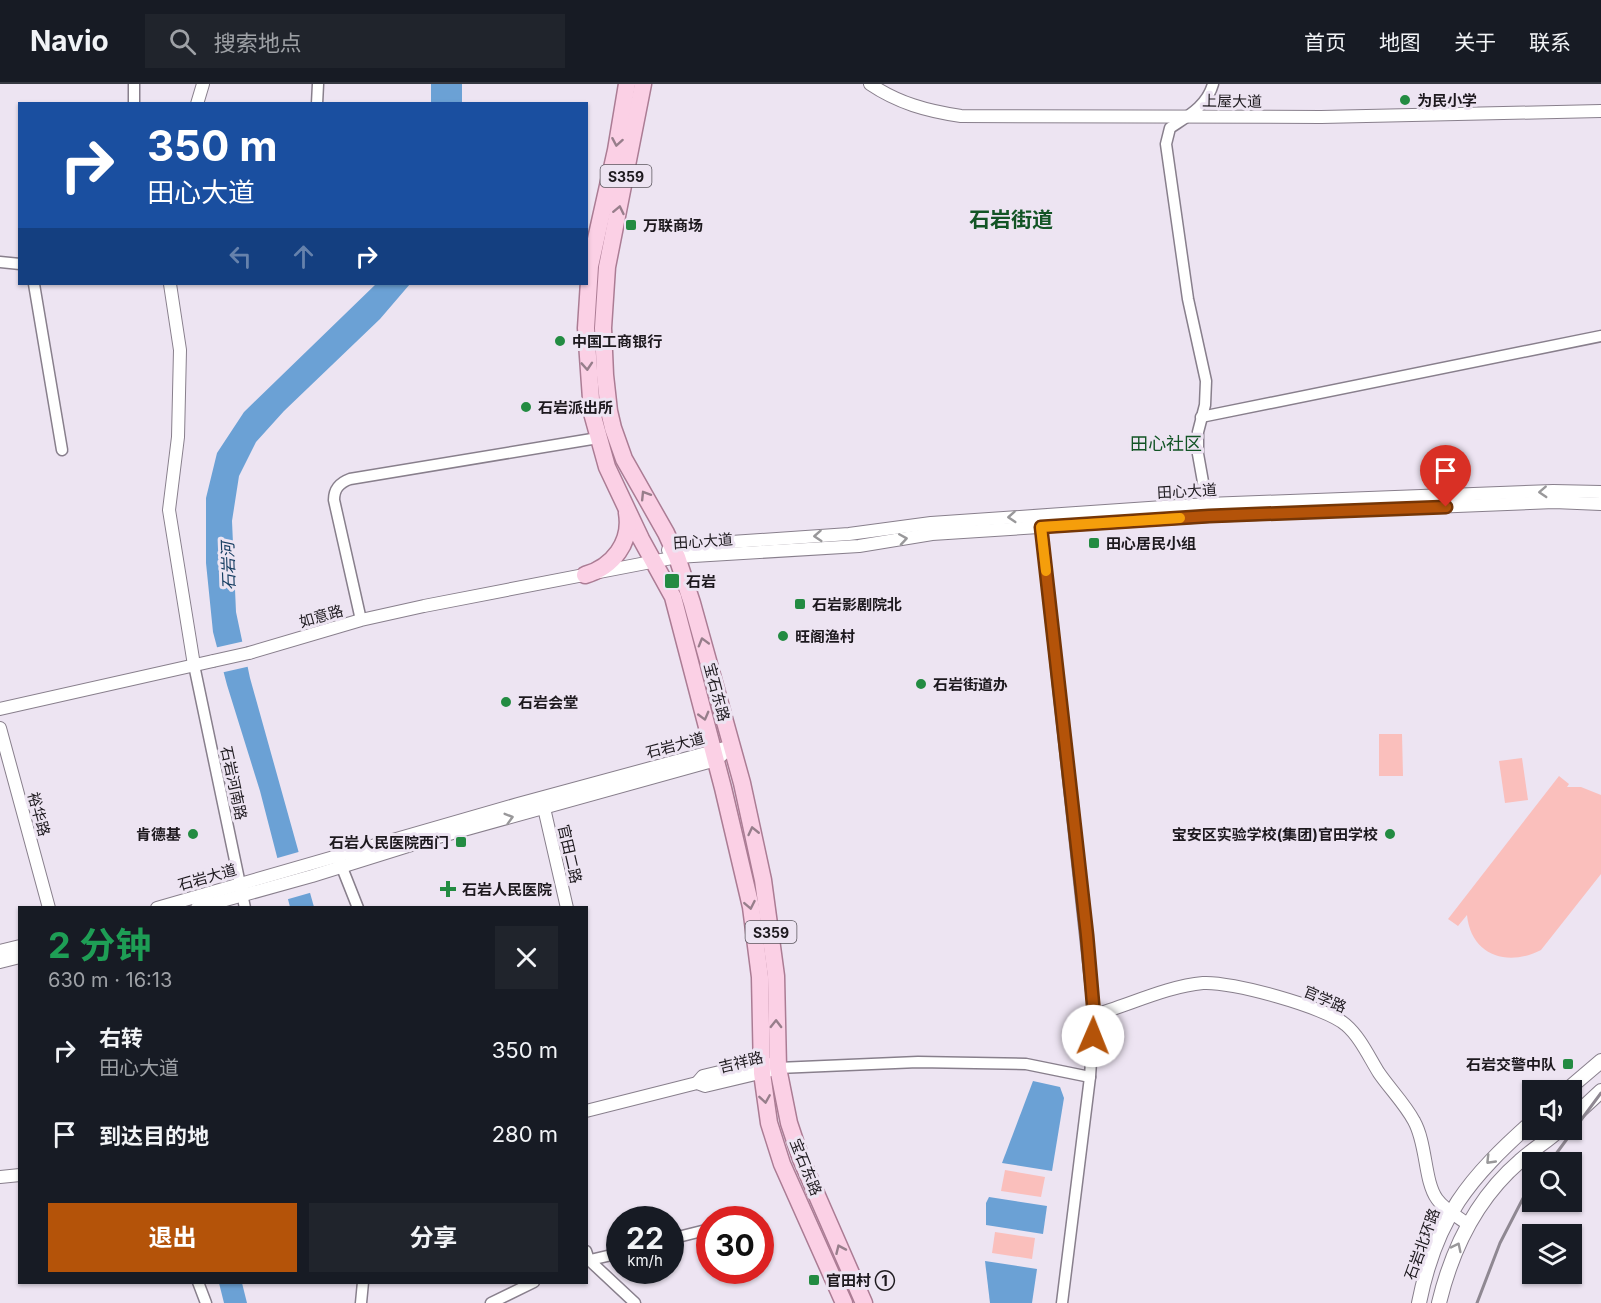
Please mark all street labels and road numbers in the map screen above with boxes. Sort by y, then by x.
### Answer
street label: 上屋大道 [1202,91,1262,111]
road number: S359 [600,165,652,187]
street label: 田心大道 [1157,480,1217,502]
street label: 田心大道 [672,529,734,553]
street label: 如意路 [297,601,345,631]
street label: 宝石东路 [700,661,734,723]
street label: 石岩大道 [644,728,706,762]
street label: 石岩河南路 [217,744,251,822]
street label: 裕华路 [24,790,54,838]
street label: 官田二路 [554,823,586,885]
street label: 石岩大道 [176,860,238,894]
road number: S359 [746,921,796,943]
street label: 官学路 [1301,981,1349,1017]
street label: 吉祥路 [717,1047,765,1077]
street label: 宝石东路 [786,1136,826,1198]
street label: 石岩北环路 [1400,1206,1444,1282]

